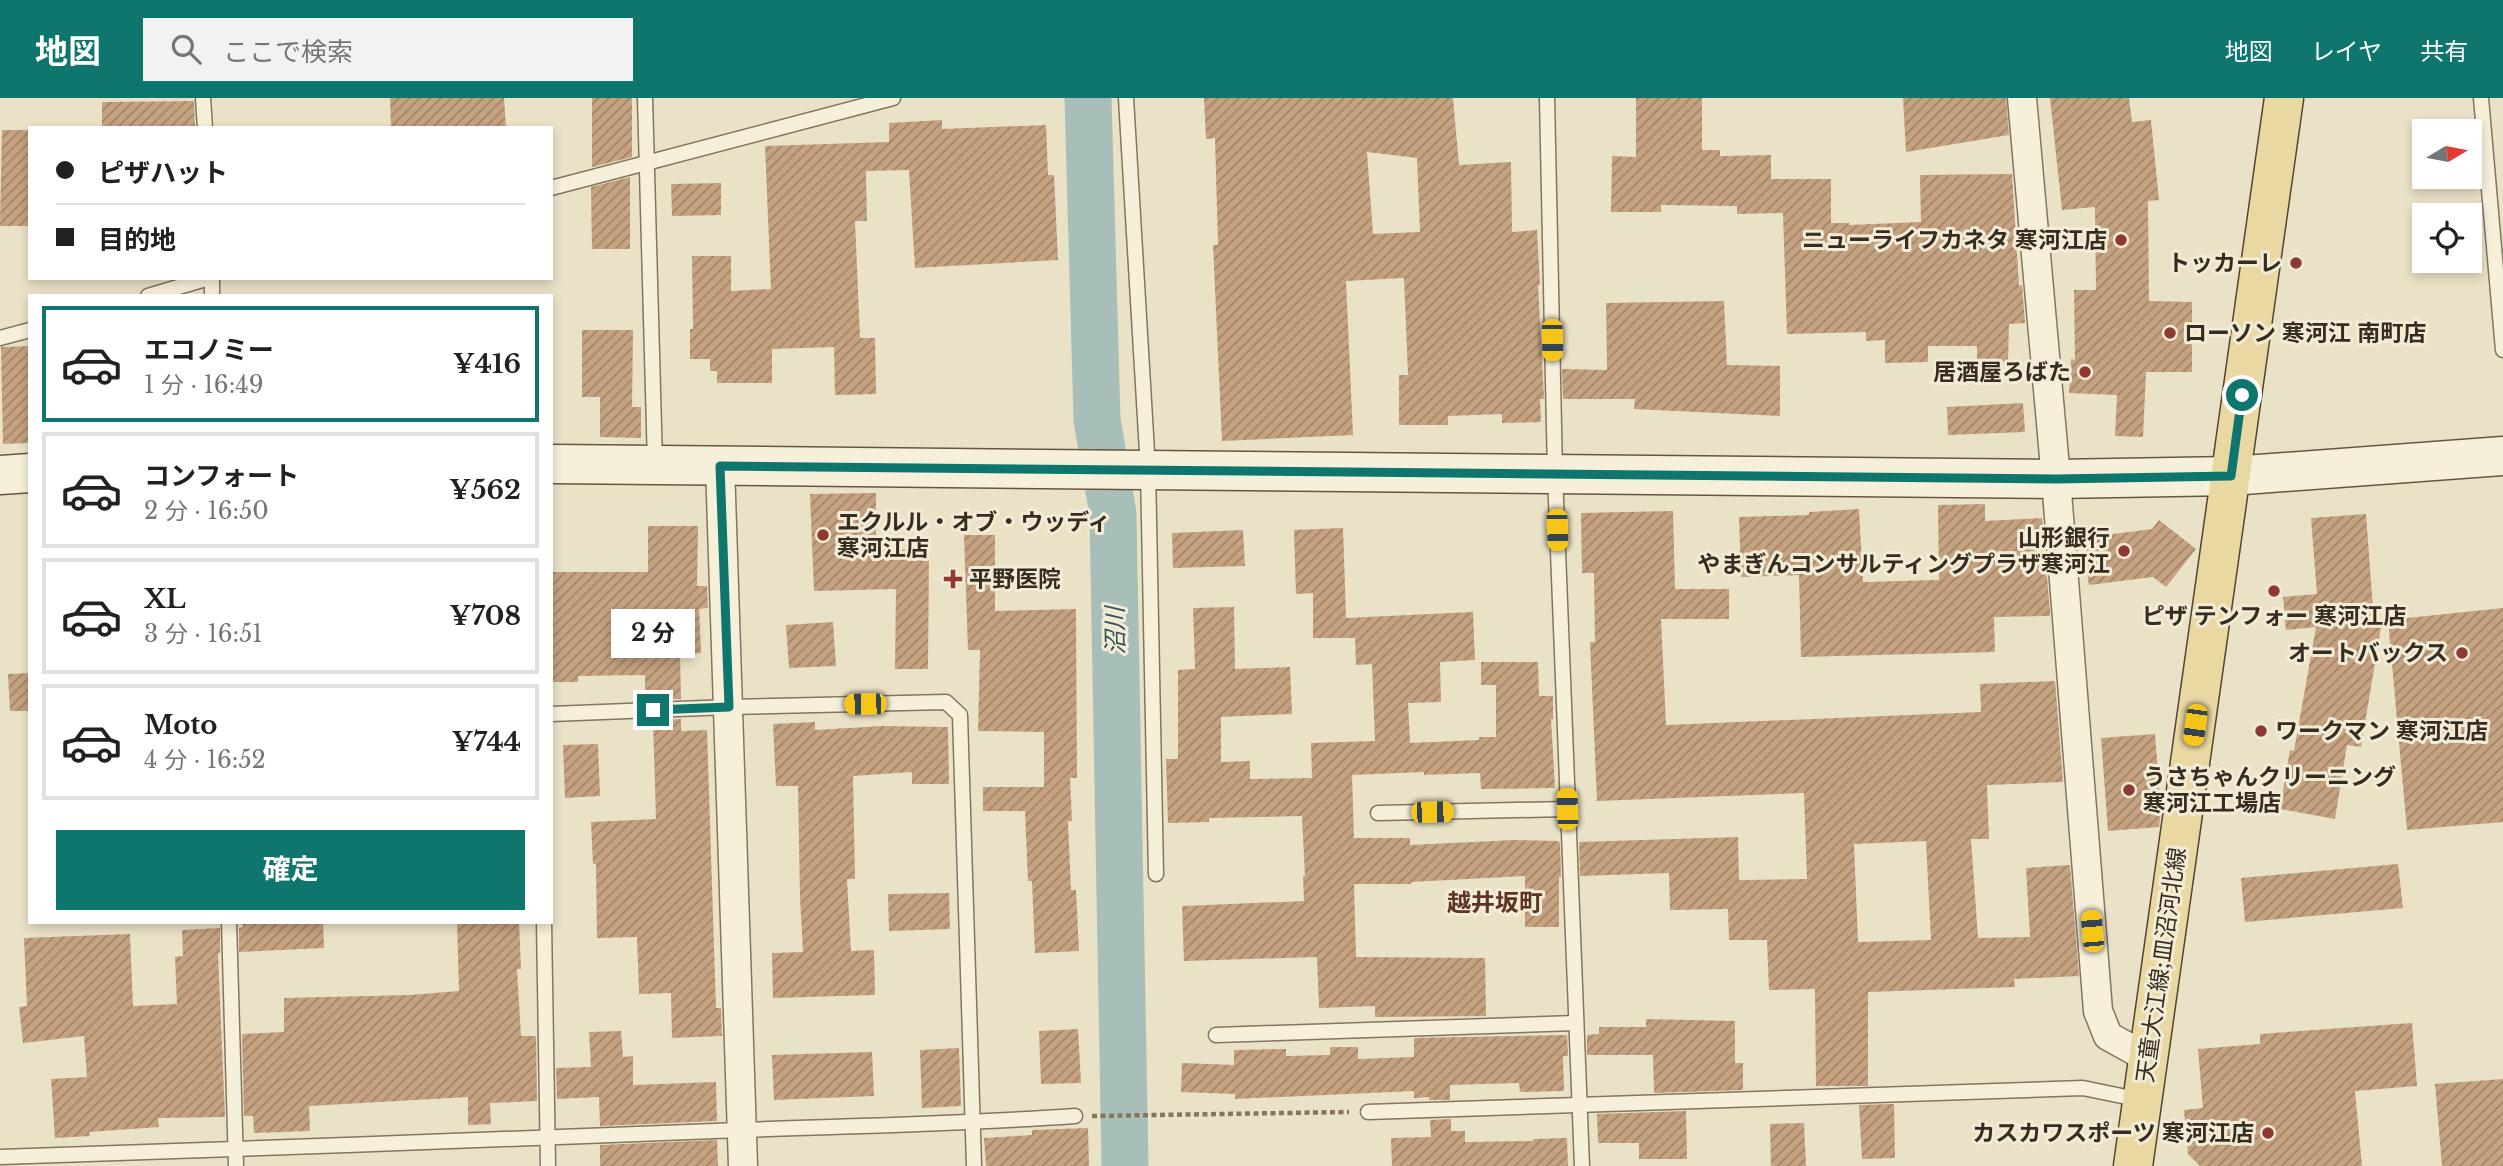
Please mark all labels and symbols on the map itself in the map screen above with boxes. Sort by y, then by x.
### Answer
north arrow [2412,119,2482,189]
place label: ニューライフカネタ 寒河江店 [1802,226,2107,254]
marker: ニューライフカネタ 寒河江店 [2113,232,2129,248]
place label: トッカーレ [2167,249,2282,277]
marker: トッカーレ [2288,255,2304,271]
car [1542,319,1563,361]
place label: ローソン 寒河江 南町店 [2184,319,2426,347]
marker: ローソン 寒河江 南町店 [2162,325,2178,341]
place label: 居酒屋ろばた [1933,358,2071,386]
marker: 居酒屋ろばた [2077,364,2093,380]
route start [2226,379,2258,411]
place label: エクルル・オブ・ウッディ 寒河江店 [837,508,1111,562]
car [1546,509,1569,551]
place label: 山形銀行 やまぎんコンサルティングプラザ寒河江 [1697,524,2110,578]
marker: エクルル・オブ・ウッディ 寒河江店 [815,527,831,543]
marker: 山形銀行 やまぎんコンサルティングプラザ寒河江 [2116,543,2132,559]
place label: 平野医院 [969,565,1061,593]
marker: 平野医院 [943,569,963,589]
marker: ピザ テンフォー 寒河江店 [2266,583,2282,599]
place label: ピザ テンフォー 寒河江店 [2142,602,2406,630]
water label: 沼川 [1100,604,1130,655]
callout: 2 分 [611,608,695,658]
place label: オートバックス [2288,639,2448,667]
marker: オートバックス [2454,645,2470,661]
car [844,693,887,715]
route end [637,694,669,726]
car [2182,703,2209,747]
place label: ワークマン 寒河江店 [2275,717,2488,745]
marker: ワークマン 寒河江店 [2253,723,2269,739]
place label: うさちゃんクリーニング 寒河江工場店 [2143,763,2396,817]
marker: うさちゃんクリーニング 寒河江工場店 [2121,782,2137,798]
car [1556,788,1579,830]
car [1411,801,1454,823]
street label: 天童大江線;皿沼河北線 [2131,846,2191,1084]
district label: 越井坂町 [1447,888,1543,917]
car [2080,909,2105,953]
place label: カスカワスポーツ 寒河江店 [1972,1119,2254,1147]
marker: カスカワスポーツ 寒河江店 [2260,1125,2276,1141]

